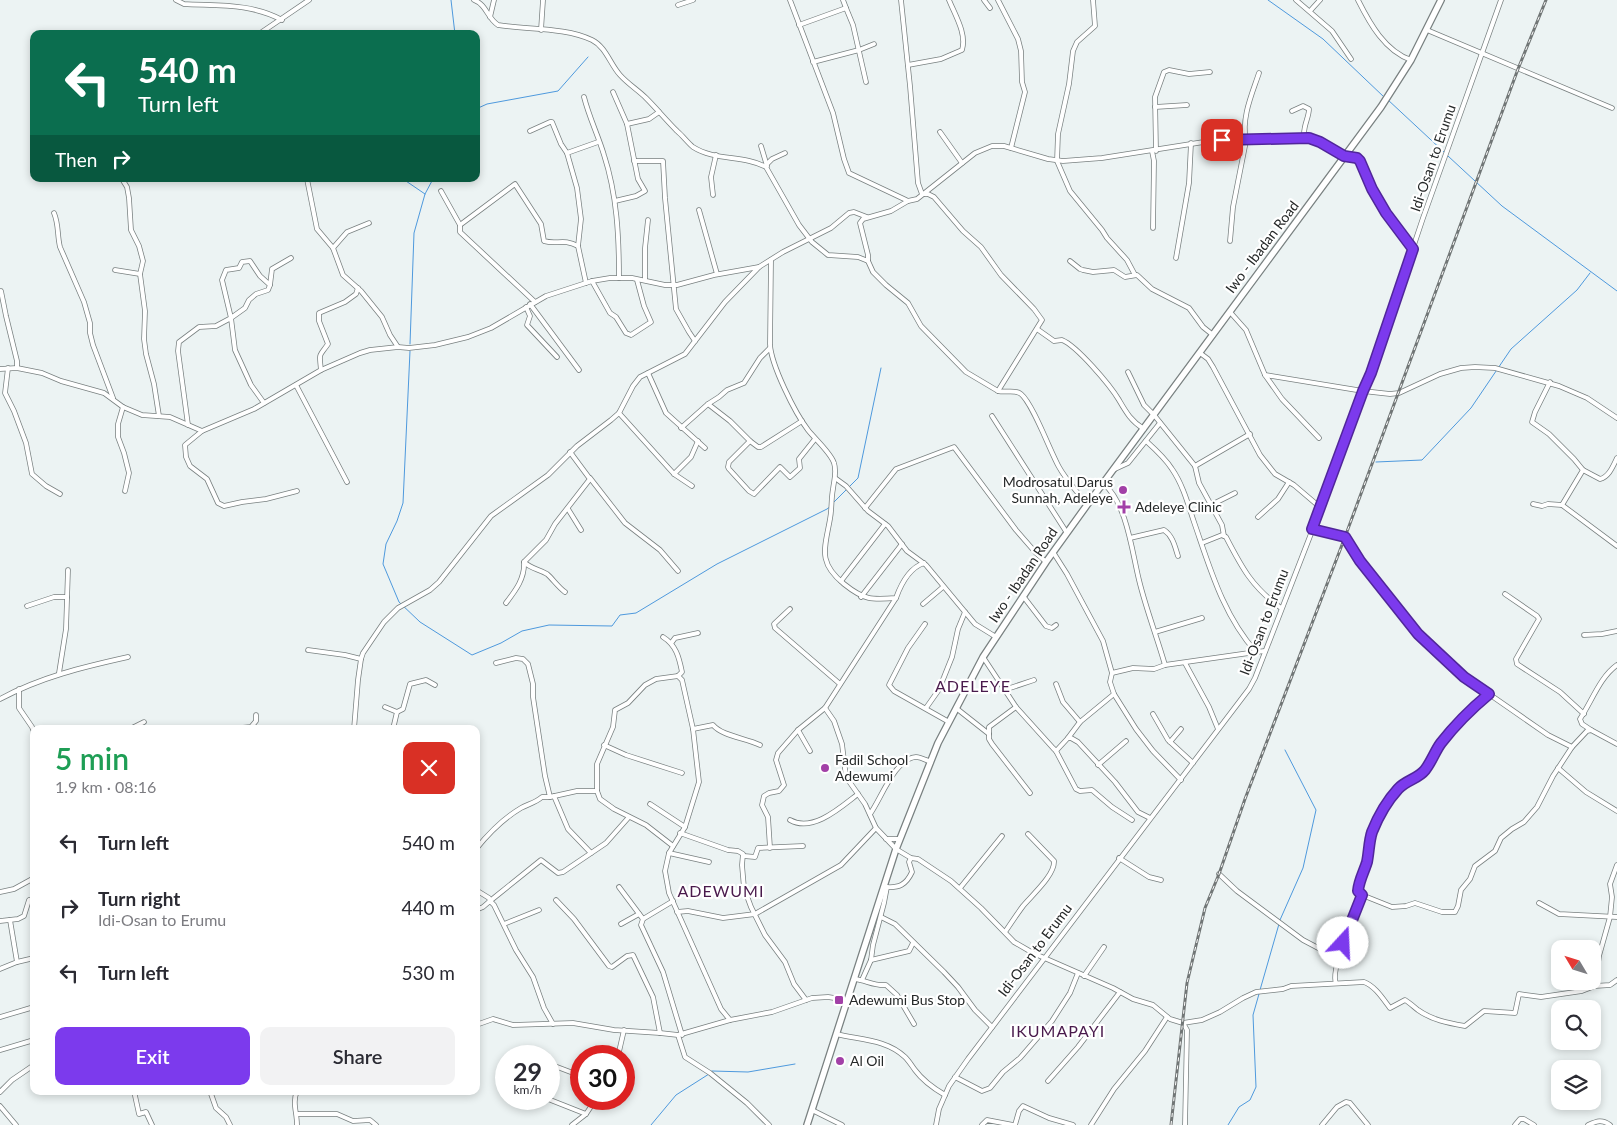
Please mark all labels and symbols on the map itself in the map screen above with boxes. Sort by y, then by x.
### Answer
street label: Idi-Osan to Erumu [1406,102,1459,214]
pin [1201,119,1243,161]
street label: Iwo - Ibadan Road [1221,197,1302,296]
place label: Modrosatul Darus Sunnah, Adeleye [1003,473,1113,506]
marker: Modrosatul Darus Sunnah, Adeleye [1117,484,1129,496]
place label: Adeleye Clinic [1135,498,1222,515]
marker: Adeleye Clinic [1117,500,1131,514]
street label: Iwo - Ibadan Road [985,524,1061,625]
street label: Idi-Osan to Erumu [1235,566,1292,677]
district label: ADELEYE [935,676,1011,695]
place label: Fadil School Adewumi [835,751,908,784]
marker: Fadil School Adewumi [819,762,831,774]
district label: ADEWUMI [678,881,764,900]
street label: Idi-Osan to Erumu [994,900,1075,1000]
position arrow [1316,916,1368,968]
north arrow [1551,940,1601,990]
place label: Adewumi Bus Stop [849,991,965,1008]
marker: Adewumi Bus Stop [833,994,845,1006]
district label: IKUMAPAYI [1011,1021,1105,1040]
speed limit sign: 30 [570,1045,635,1110]
place label: Al Oil [850,1052,884,1069]
marker: Al Oil [834,1055,846,1067]

